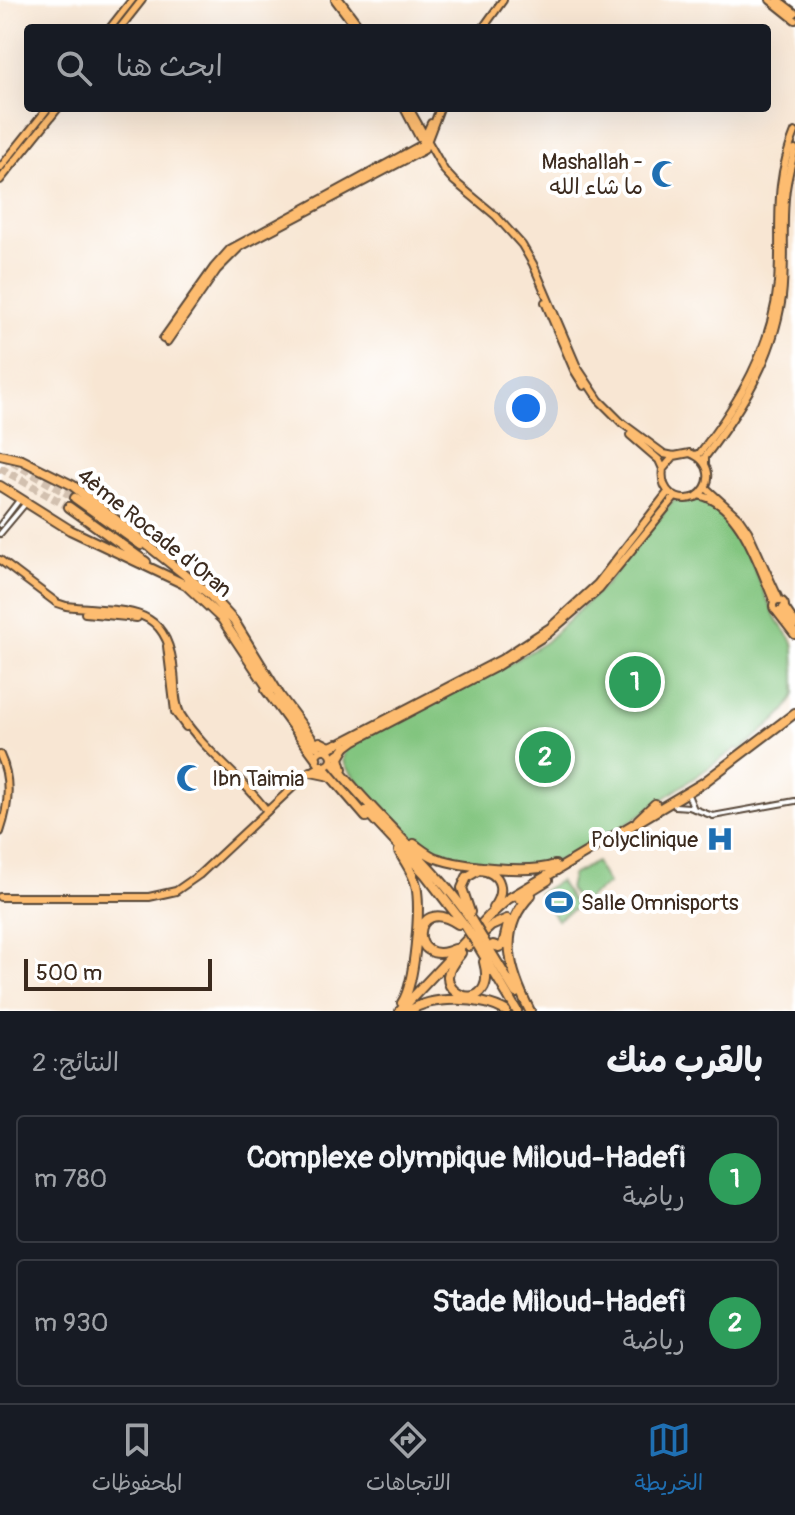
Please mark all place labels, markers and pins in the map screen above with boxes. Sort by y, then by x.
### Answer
place label: Mashallah - ما شاء الله [541,148,643,201]
mosque icon: Mashallah - ما شاء الله [650,159,680,189]
pin: 1 [609,652,661,712]
pin: 2 [519,727,571,787]
mosque icon: Ibn Taimia [175,763,205,793]
place label: Ibn Taimia [212,765,304,793]
hospital icon: Polyclinique [705,824,735,854]
place label: Polyclinique [591,826,698,854]
sports icon: Salle Omnisports [544,887,574,917]
place label: Salle Omnisports [581,889,739,917]

